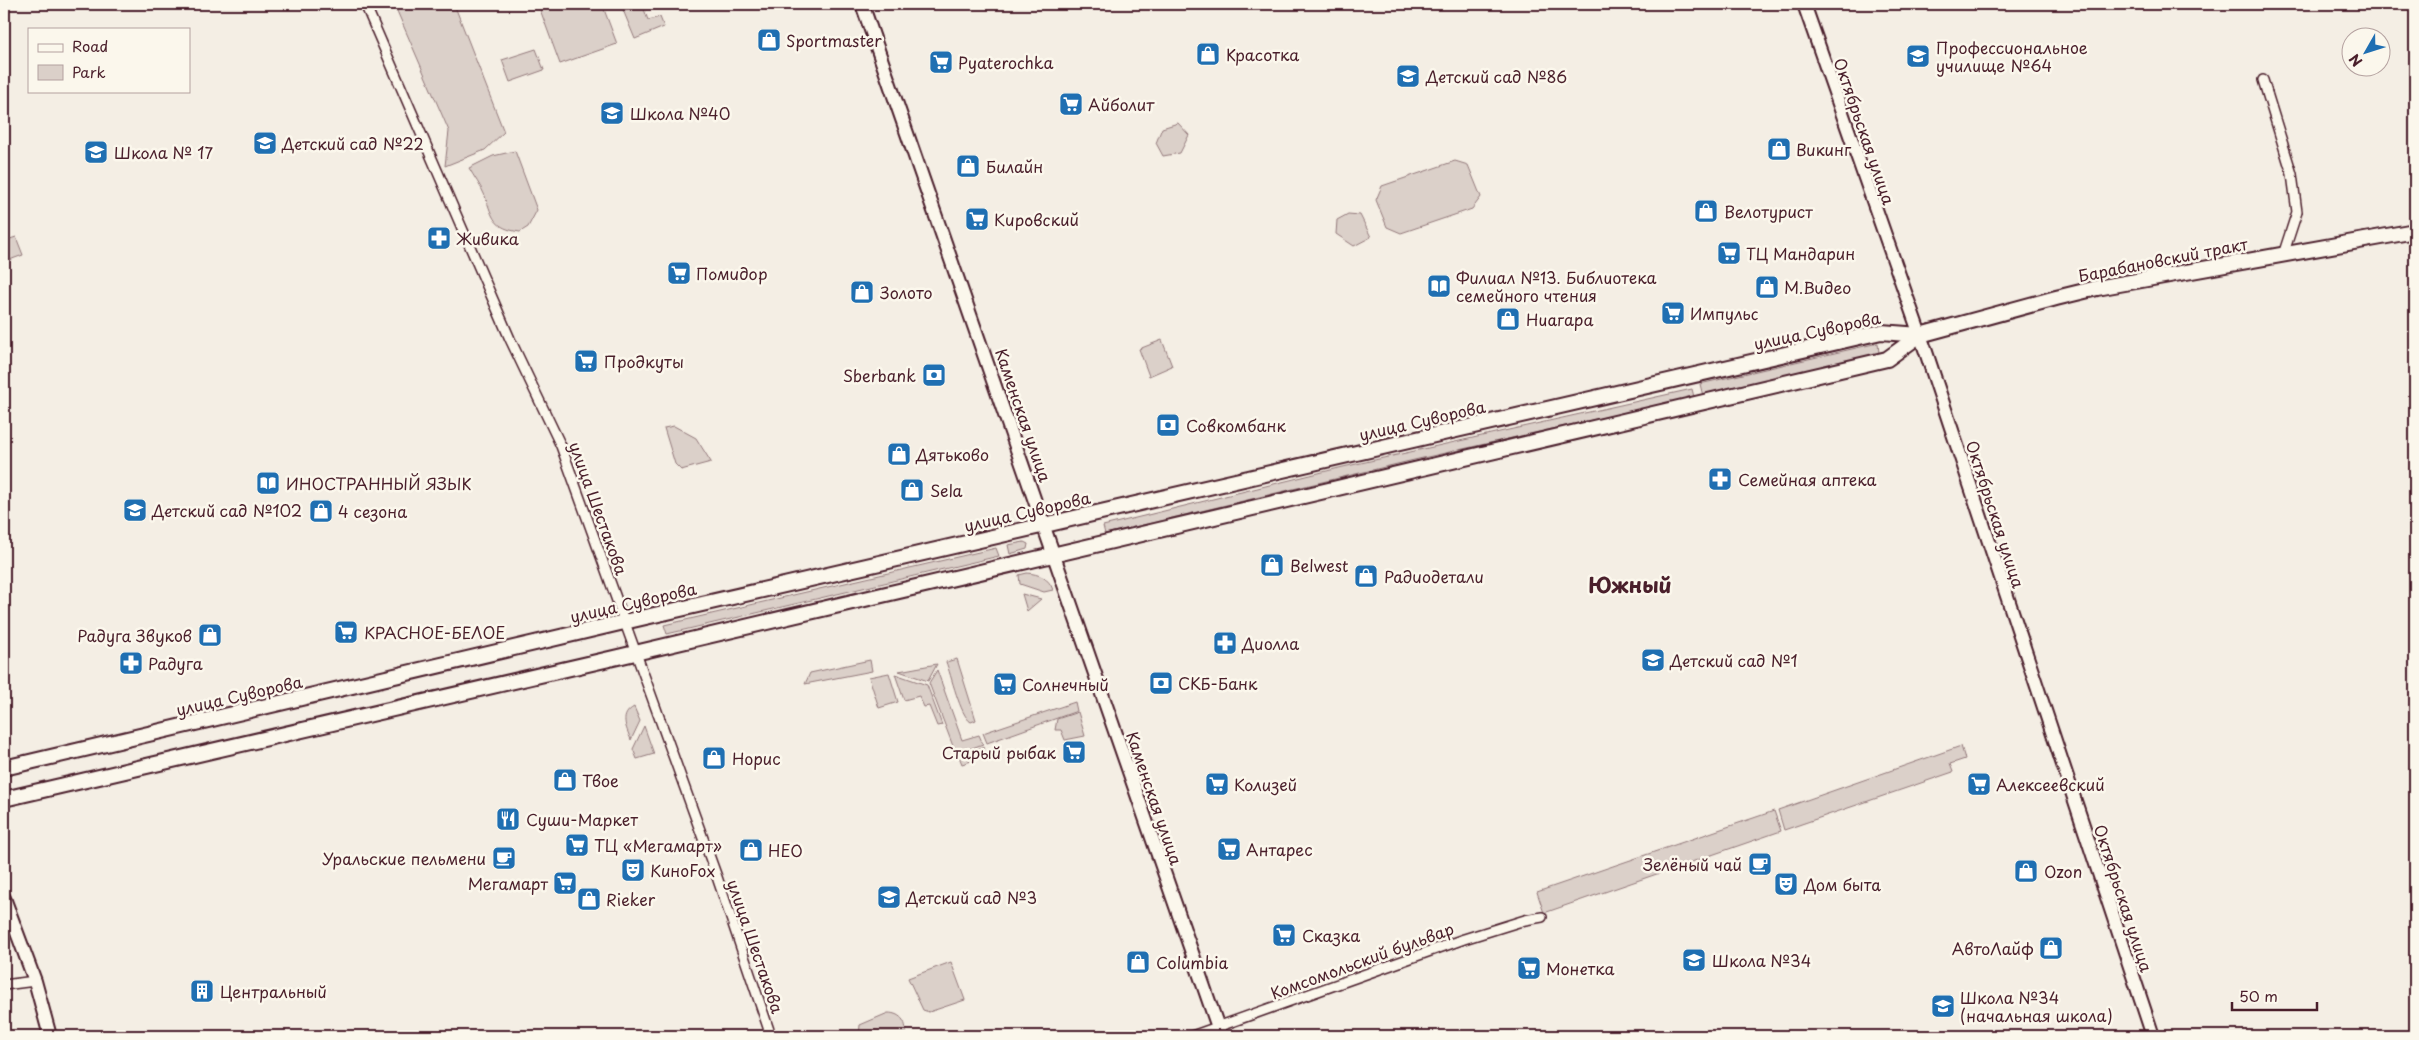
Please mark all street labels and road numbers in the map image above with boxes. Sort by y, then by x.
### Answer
street label: Октябрьская улица [1829,54,1901,208]
street label: Барабановский тракт [2076,231,2250,287]
street label: улица Суворова [1751,305,1883,355]
street label: Каменская улица [990,345,1058,485]
street label: улица Суворова [1356,394,1488,446]
street label: Октябрьская улица [1961,437,2031,591]
street label: улица Шестакова [564,438,634,578]
street label: улица Суворова [961,485,1093,537]
street label: улица Суворова [567,576,699,628]
street label: улица Суворова [173,669,305,721]
street label: Каменская улица [1121,728,1189,868]
street label: Октябрьская улица [2089,821,2159,975]
street label: улица Шестакова [722,876,790,1016]
street label: Комсомольский бульвар [1267,916,1457,1004]

